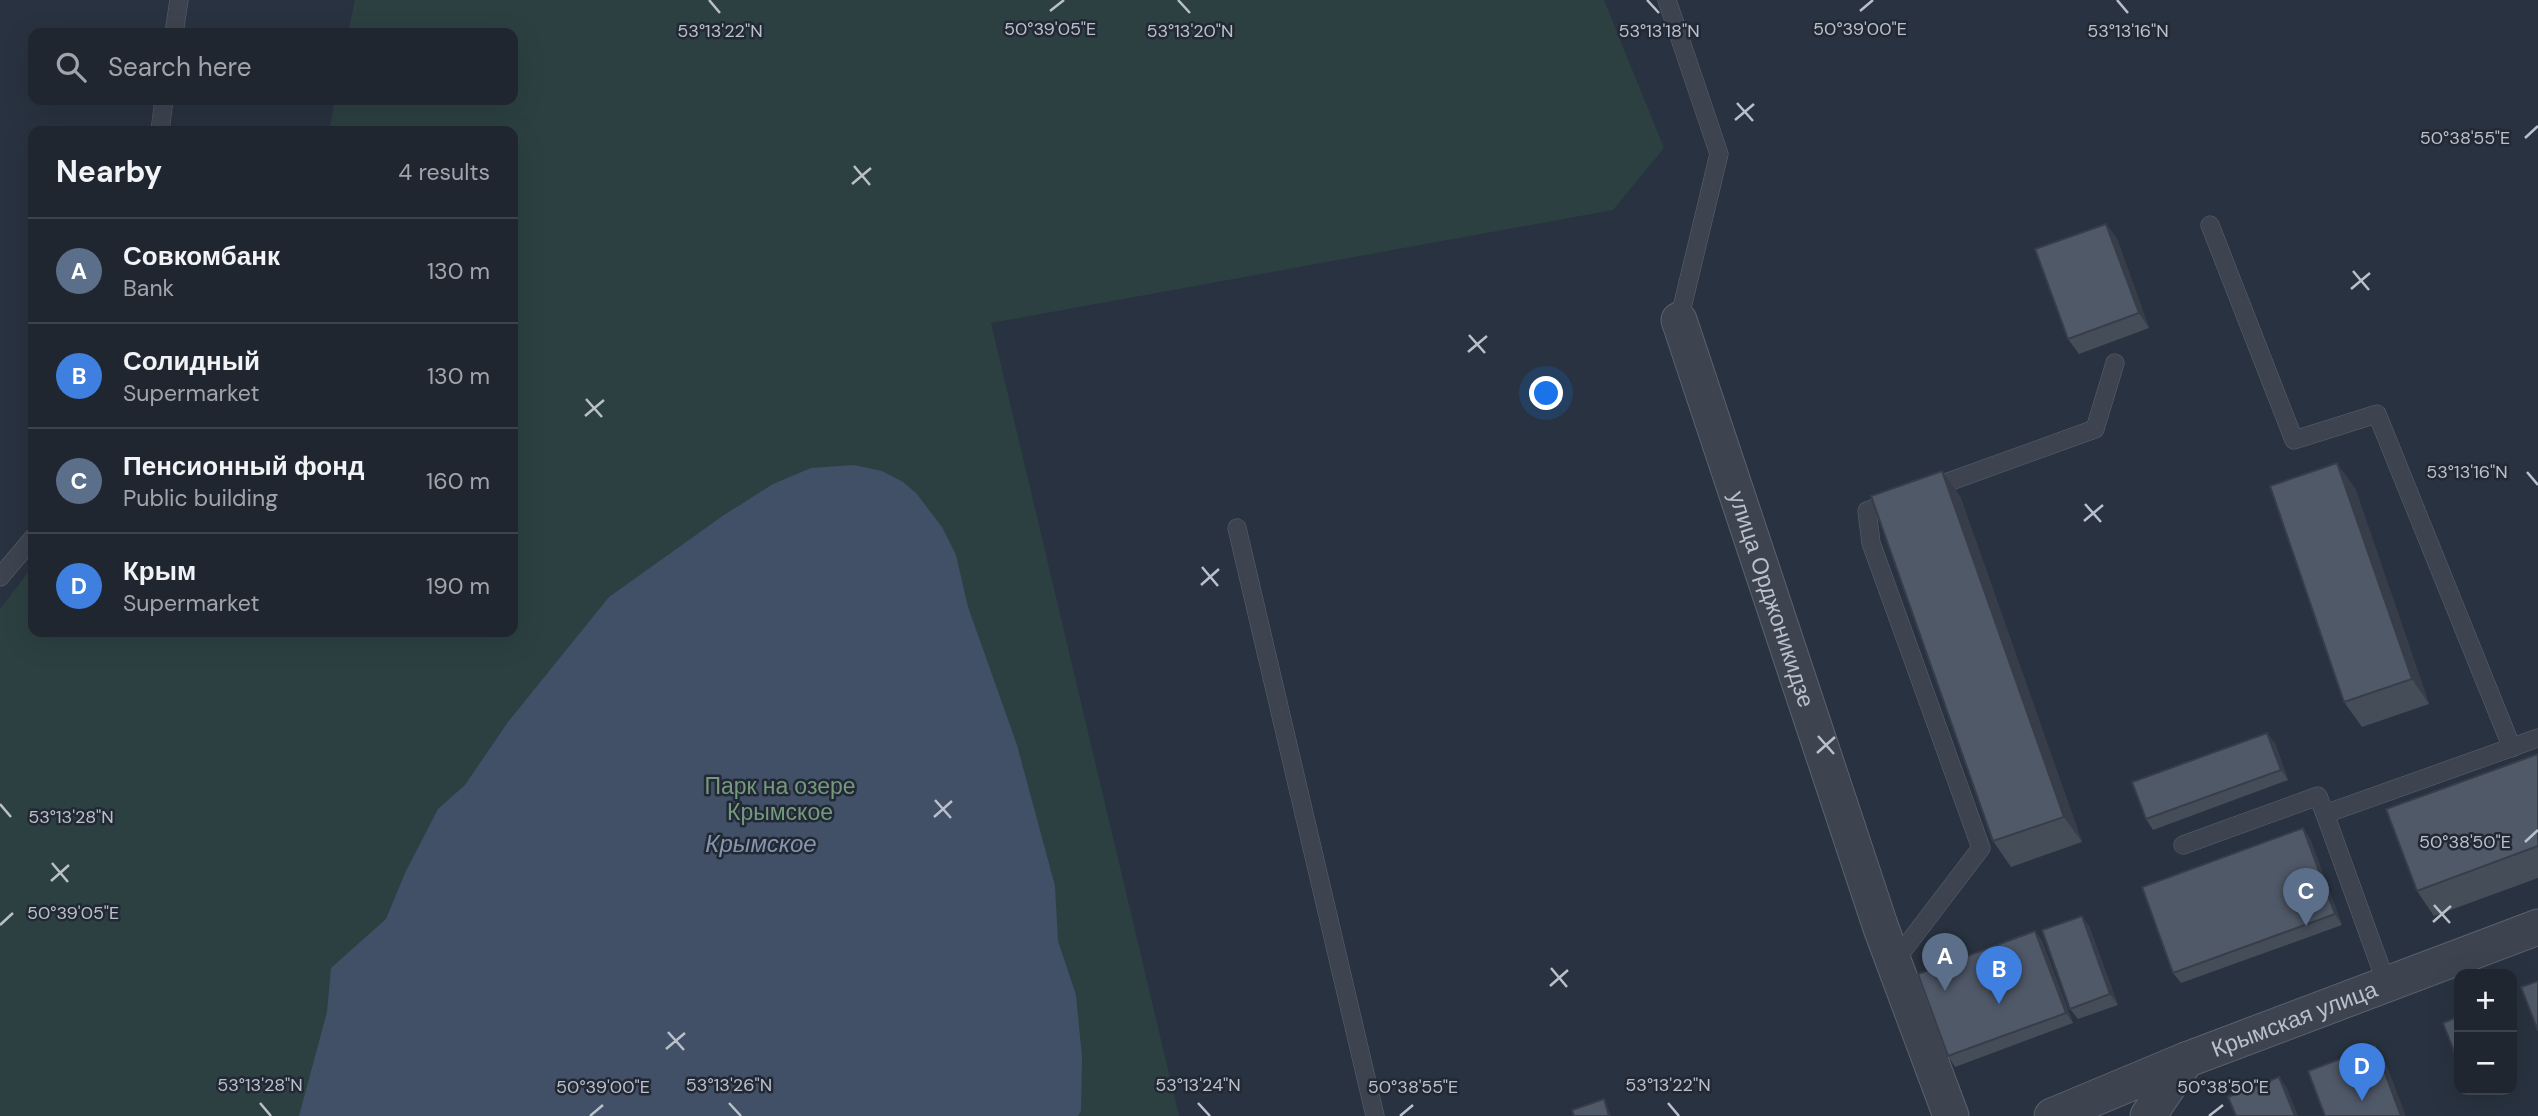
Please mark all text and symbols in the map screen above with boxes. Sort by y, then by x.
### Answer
text: 50°39'05"E [1004,17,1096,41]
text: 50°39'00"E [1813,17,1907,41]
text: 53°13'22"N [677,19,763,43]
text: 53°13'20"N [1146,19,1234,43]
text: 53°13'18"N [1618,19,1700,43]
text: 53°13'16"N [2087,19,2169,43]
search box [28,28,518,105]
icon: search [52,48,90,86]
text: Search here [108,50,251,84]
text: 50°38'55"E [2420,126,2510,150]
text: Nearby [56,152,162,191]
text: 4 results [398,157,490,187]
text: Совкомбанк [123,239,280,273]
text: A [71,256,87,286]
text: 130 m [427,256,490,286]
text: Bank [123,273,174,303]
text: Солидный [123,344,260,378]
text: B [72,361,86,391]
text: 130 m [427,361,490,391]
your location [1529,376,1563,410]
text: Supermarket [123,378,259,408]
text: Пенсионный фонд [123,449,364,483]
text: 53°13'16"N [2426,460,2508,484]
text: C [71,466,87,496]
text: 160 m [426,466,490,496]
text: Public building [123,483,278,513]
street label: улица Орджоникидзе [1722,487,1822,711]
text: Крым [123,554,196,588]
text: D [71,571,87,601]
text: 190 m [426,571,490,601]
text: Supermarket [123,588,259,618]
park label: Парк на озере Крымское [704,771,856,827]
text: 53°13'28"N [28,805,114,829]
water label: Крымское [705,828,817,859]
text: 50°38'50"E [2419,830,2511,854]
pin: C [2283,868,2329,926]
text: 50°39'05"E [27,901,119,925]
pin: A [1922,933,1968,991]
pin: B [1976,946,2022,1004]
map controls [2454,969,2517,1095]
button: + [2454,969,2517,1032]
street label: Крымская улица [2207,974,2382,1064]
button: − [2454,1032,2517,1095]
pin: D [2339,1043,2385,1101]
text: 53°13'28"N [217,1073,303,1097]
text: 53°13'26"N [686,1073,772,1097]
text: 53°13'24"N [1155,1073,1241,1097]
text: 53°13'22"N [1625,1073,1711,1097]
text: 50°39'00"E [556,1075,650,1099]
text: 50°38'55"E [1368,1075,1458,1099]
text: 50°38'50"E [2177,1075,2269,1099]

